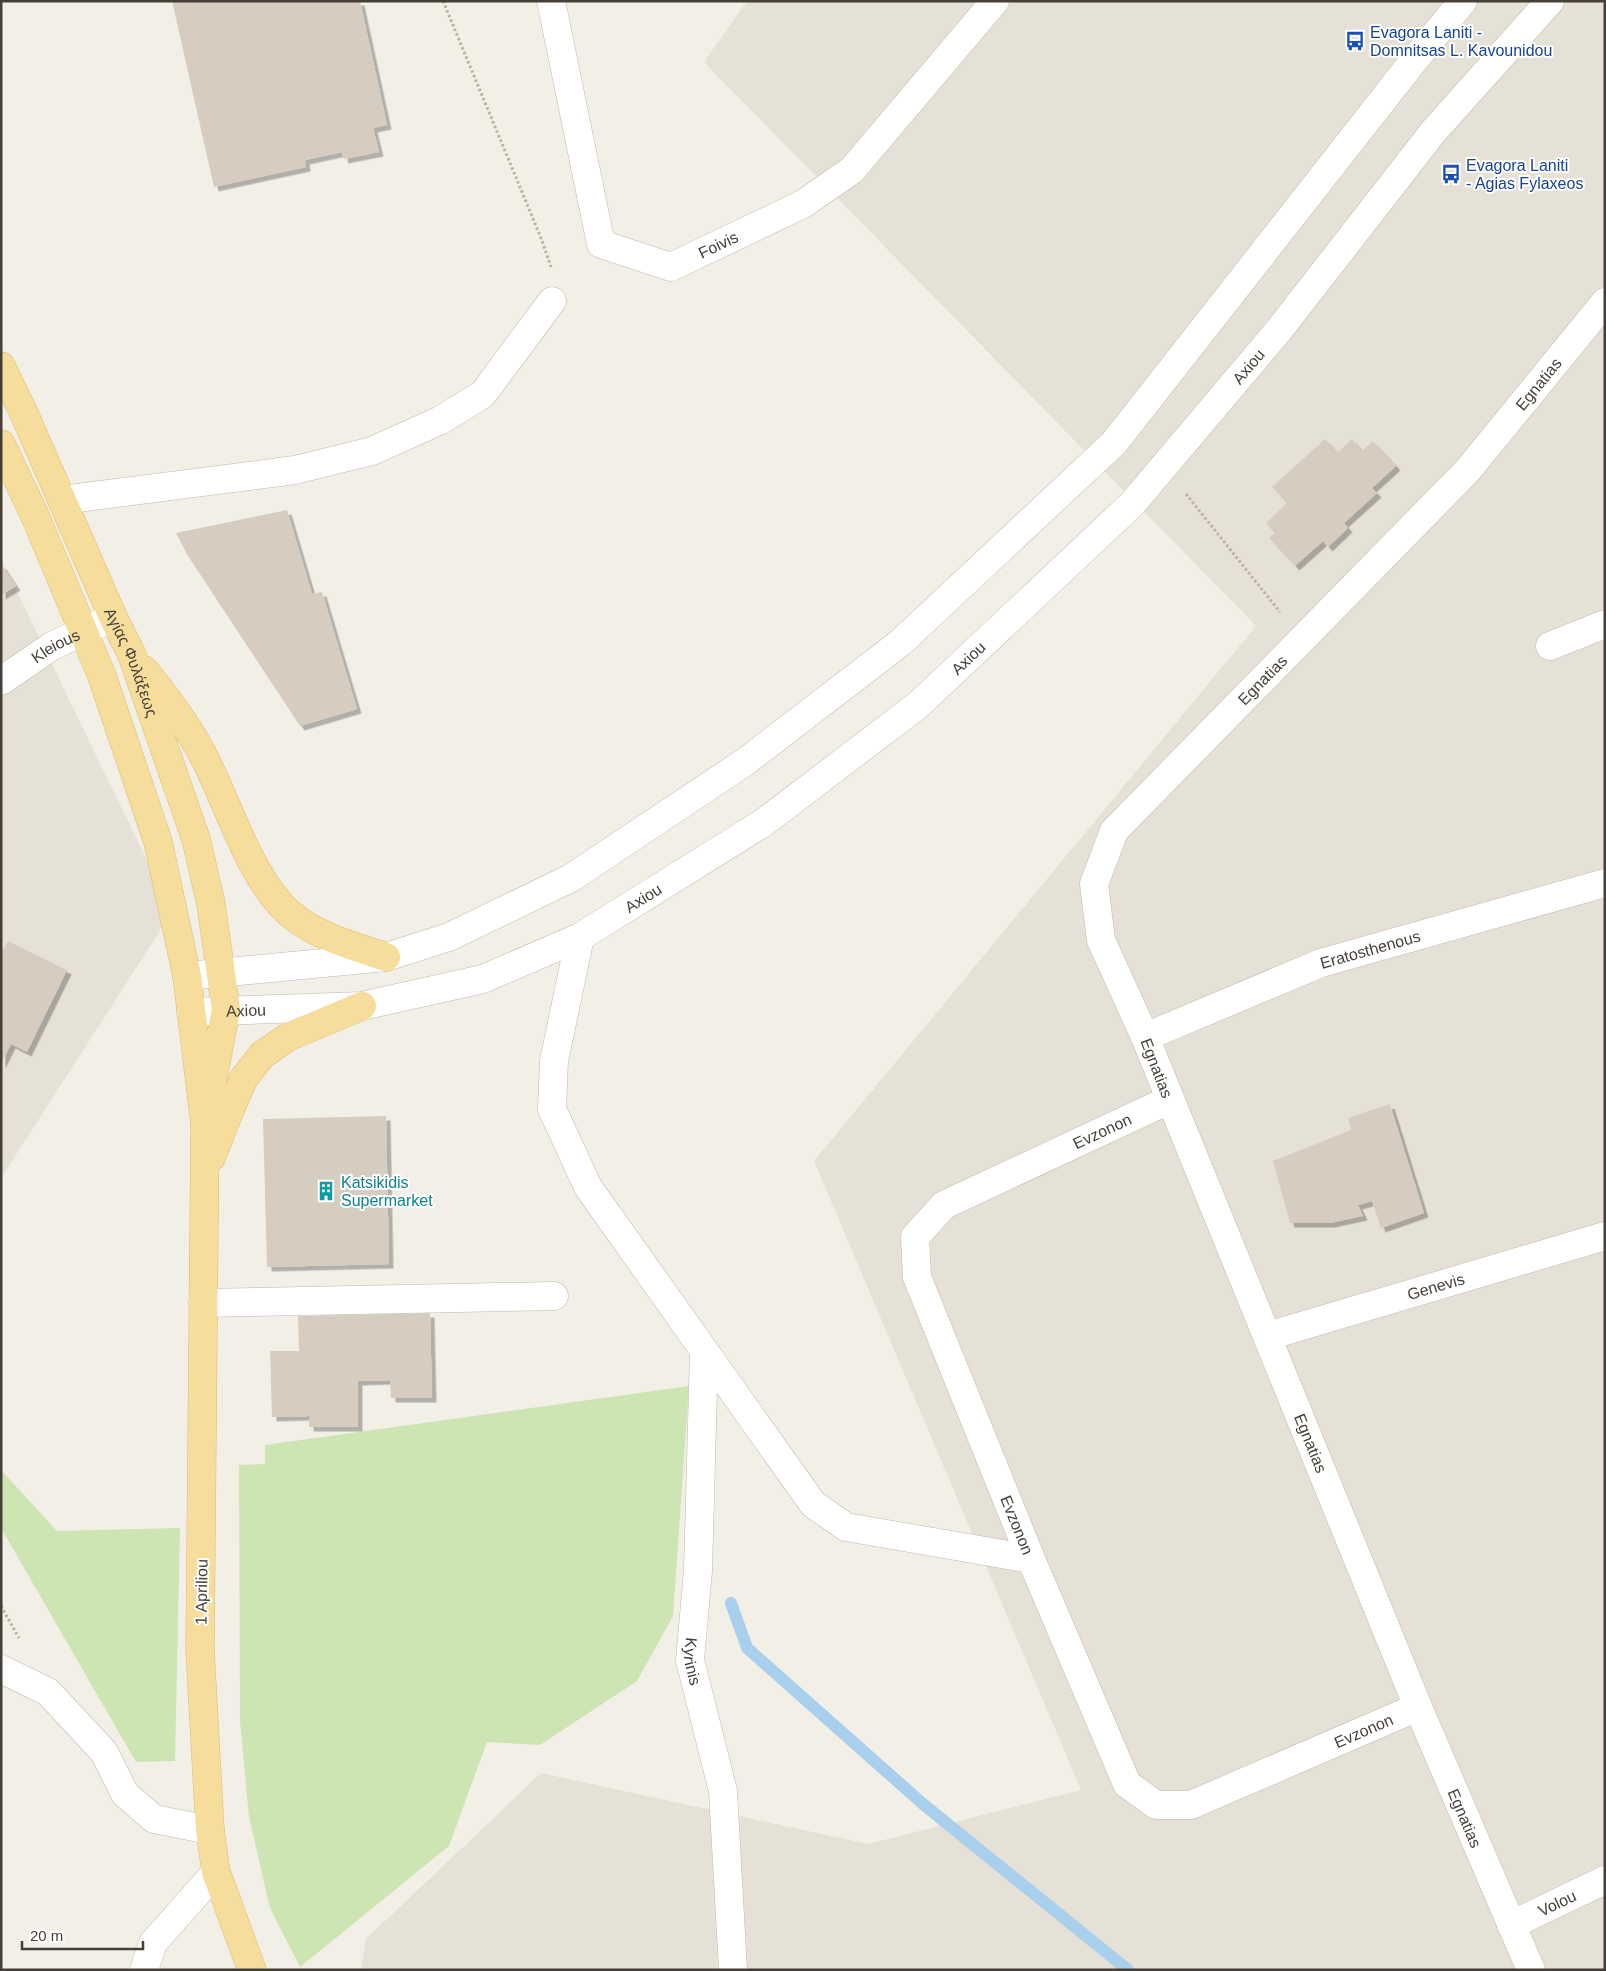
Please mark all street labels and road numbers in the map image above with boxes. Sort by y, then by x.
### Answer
street label: Foivis [696,228,741,262]
street label: Axiou [1229,346,1268,387]
street label: Egnatias [1512,355,1565,414]
street label: Αγίας Φυλάξεως [101,605,161,719]
street label: Kleious [28,626,82,666]
street label: Axiou [948,638,989,678]
street label: Egnatias [1235,652,1290,708]
street label: Axiou [622,880,665,916]
street label: Eratosthenous [1318,927,1422,972]
street label: Axiou [226,1001,266,1020]
street label: Egnatias [1137,1036,1176,1100]
street label: Evzonon [1070,1111,1134,1152]
street label: Genevis [1405,1270,1466,1303]
street label: Egnatias [1291,1411,1330,1475]
street label: Evzonon [997,1493,1036,1557]
street label: 1 Apriliou [192,1559,211,1625]
street label: Kyrinis [681,1637,704,1687]
street label: Evzonon [1332,1711,1396,1751]
street label: Egnatias [1445,1786,1485,1850]
street label: Volou [1535,1887,1579,1920]

